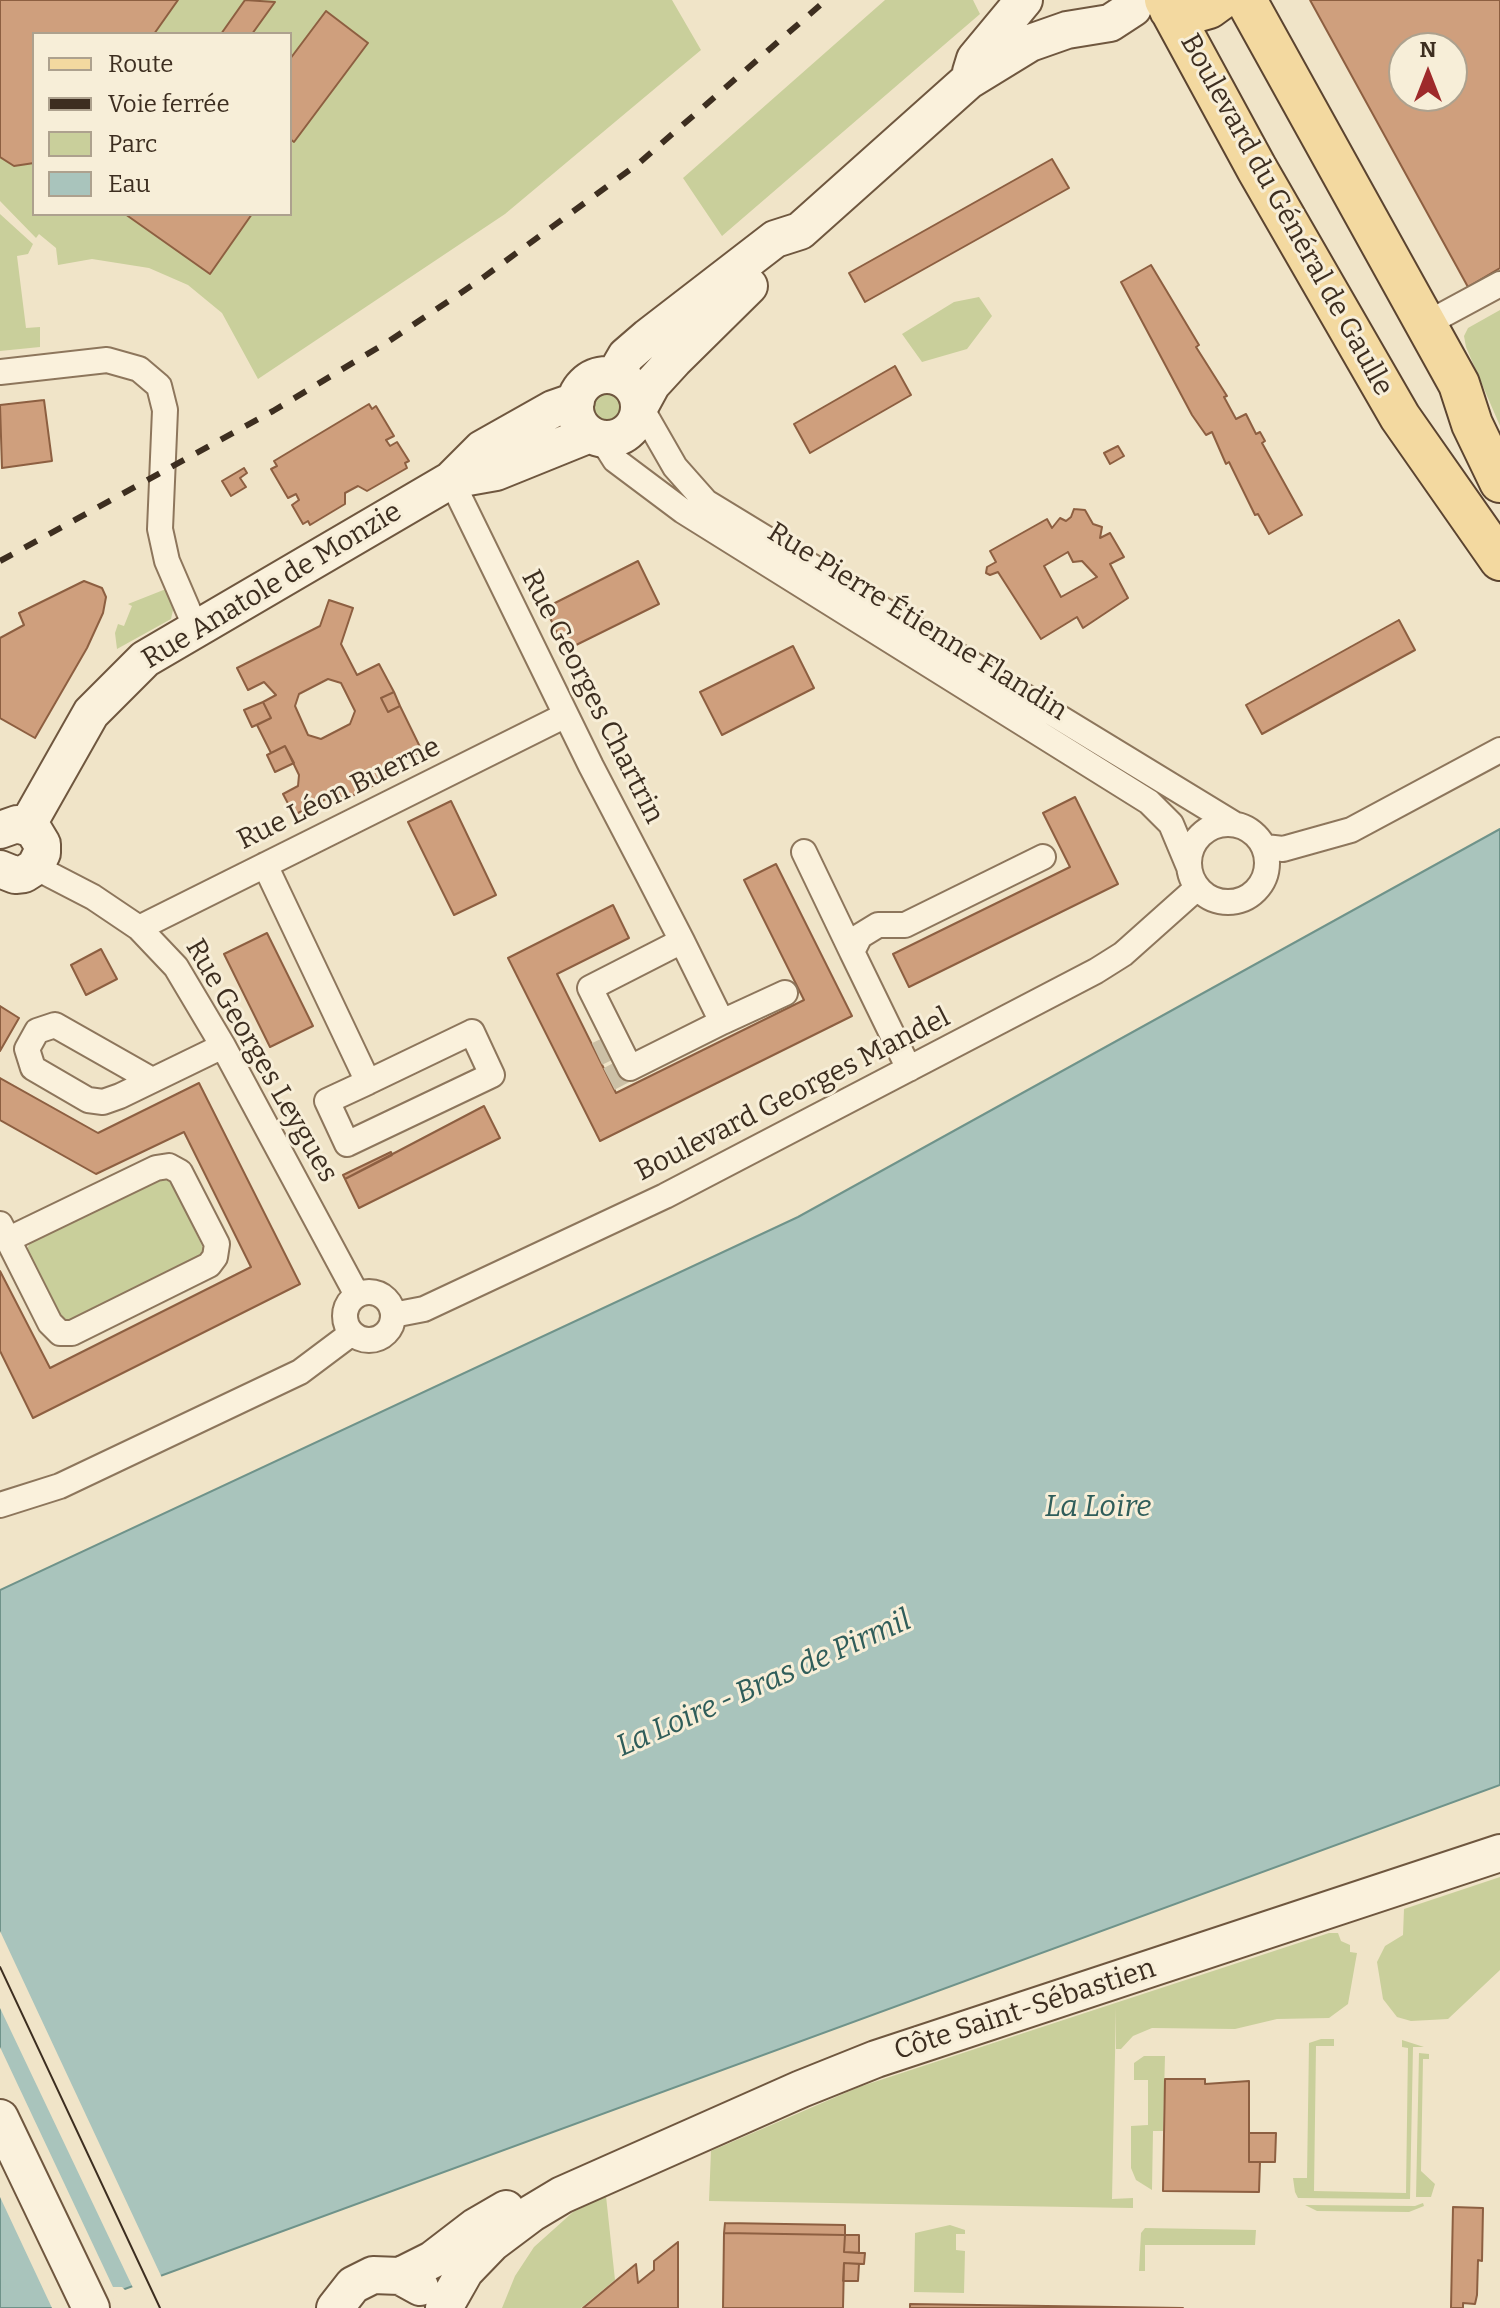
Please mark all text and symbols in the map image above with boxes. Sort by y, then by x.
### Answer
street label: Boulevard du Général de Gaulle [1172,28,1400,402]
legend [32,32,292,216]
north arrow [1388,32,1468,112]
text: N [1420,36,1436,63]
text: Route [108,50,173,78]
text: Voie ferrée [108,90,230,118]
text: Parc [108,130,157,158]
text: Eau [108,170,150,198]
street label: Rue Anatole de Monzie [136,495,408,677]
street label: Rue Pierre Étienne Flandin [761,516,1073,728]
street label: Rue Georges Chartrin [513,565,671,829]
street label: Rue Léon Buerne [232,730,446,858]
street label: Rue Georges Leygues [178,933,344,1189]
street label: Boulevard Georges Mandel [630,1001,956,1189]
water label: La Loire [1045,1490,1151,1526]
water label: La Loire - Bras de Pirmil [611,1603,917,1765]
street label: Côte Saint-Sébastien [890,1952,1160,2068]

